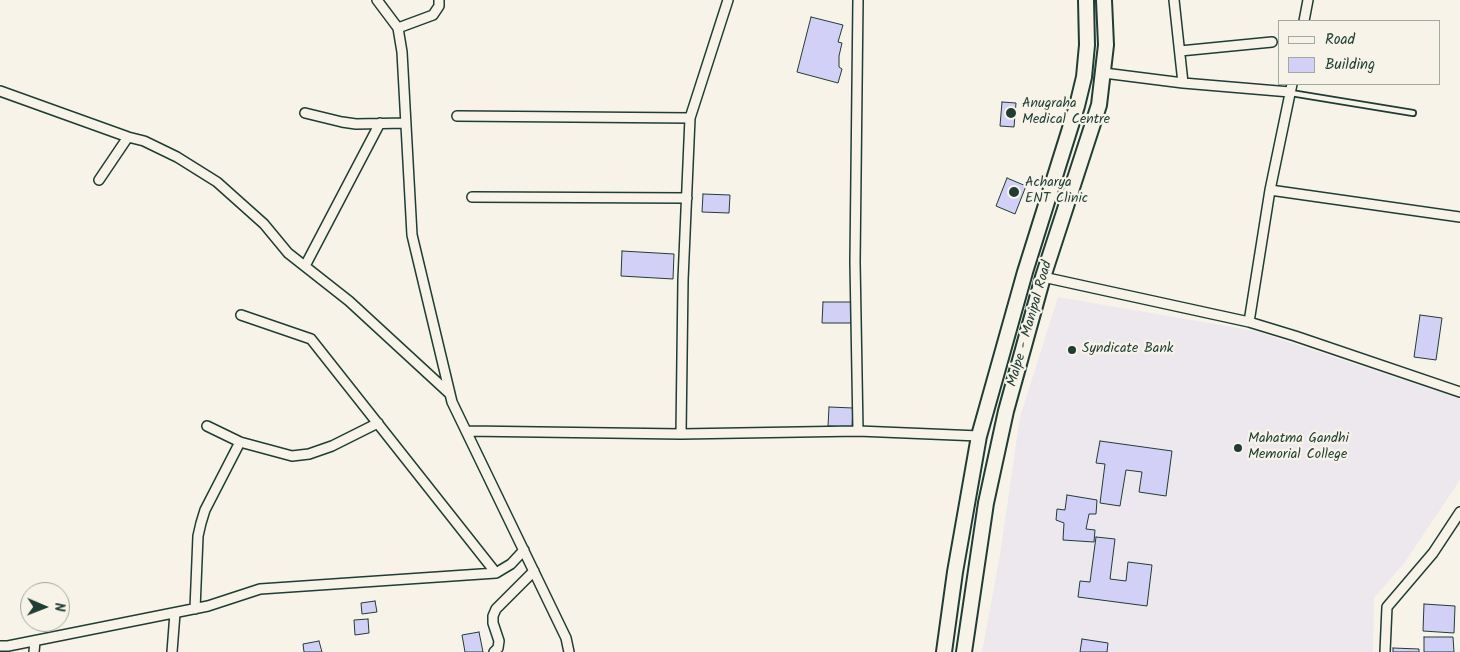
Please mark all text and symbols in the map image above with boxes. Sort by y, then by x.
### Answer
legend [1278,20,1440,85]
text: Road [1325,28,1355,52]
text: Building [1325,53,1375,77]
place label: Anugraha Medical Centre [1022,97,1110,130]
marker: Anugraha Medical Centre [1004,106,1018,120]
place label: Acharya ENT Clinic [1025,176,1088,208]
marker: Acharya ENT Clinic [1007,185,1021,199]
street label: Malpe - Manipal Road [1005,259,1057,389]
place label: Syndicate Bank [1082,342,1173,358]
marker: Syndicate Bank [1066,344,1078,356]
place label: Mahatma Gandhi Memorial College [1248,432,1349,464]
marker: Mahatma Gandhi Memorial College [1232,442,1244,454]
north arrow [20,582,70,632]
text: N [48,603,70,612]

